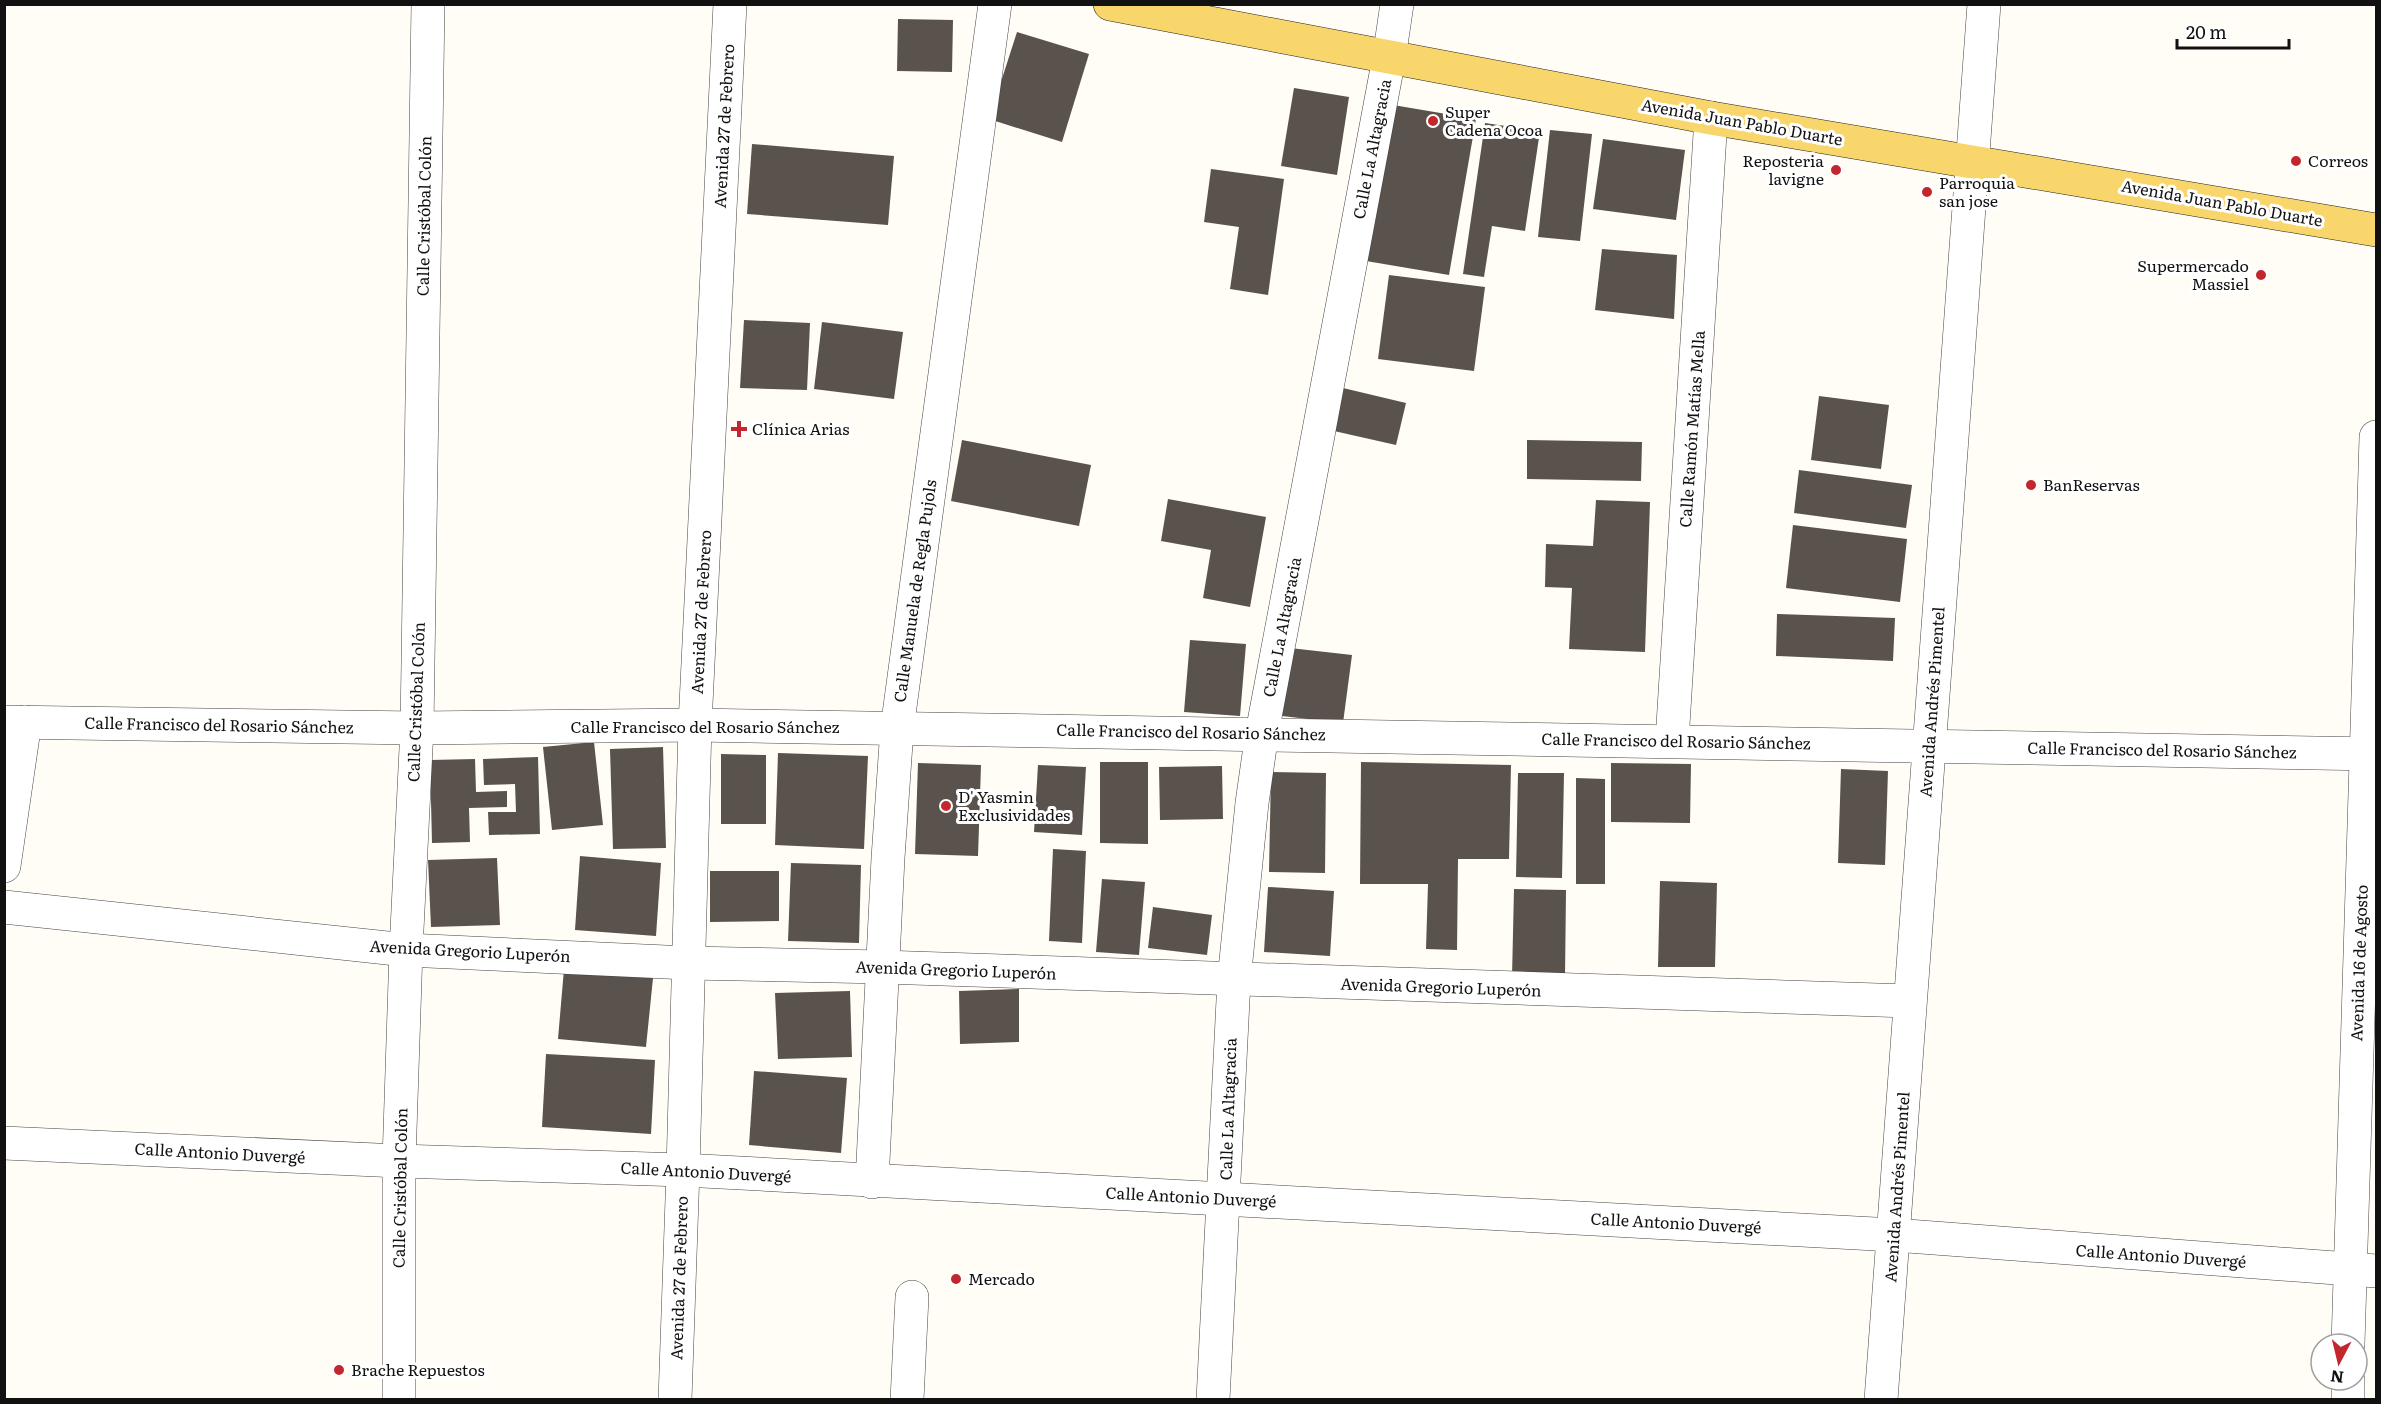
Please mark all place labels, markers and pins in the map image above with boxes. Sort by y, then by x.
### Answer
place label: Super Cadena Ocoa [1445,99,1543,141]
marker: Super Cadena Ocoa [1426,114,1440,128]
place label: Reposteria lavigne [1743,148,1824,190]
place label: Correos [2308,148,2368,172]
marker: Correos [2289,154,2303,168]
marker: Reposteria lavigne [1829,163,1843,177]
place label: Parroquia san jose [1939,170,2015,212]
marker: Parroquia san jose [1920,185,1934,199]
place label: Supermercado Massiel [2137,253,2249,295]
marker: Supermercado Massiel [2254,268,2268,282]
place label: Clínica Arias [752,416,849,440]
marker: Clínica Arias [730,420,748,438]
place label: BanReservas [2043,472,2140,496]
marker: BanReservas [2024,478,2038,492]
place label: D' Yasmin Exclusividades [958,784,1070,826]
marker: D' Yasmin Exclusividades [939,799,953,813]
place label: Mercado [968,1266,1035,1290]
marker: Mercado [949,1272,963,1286]
place label: Brache Repuestos [351,1357,485,1381]
marker: Brache Repuestos [332,1363,346,1377]

